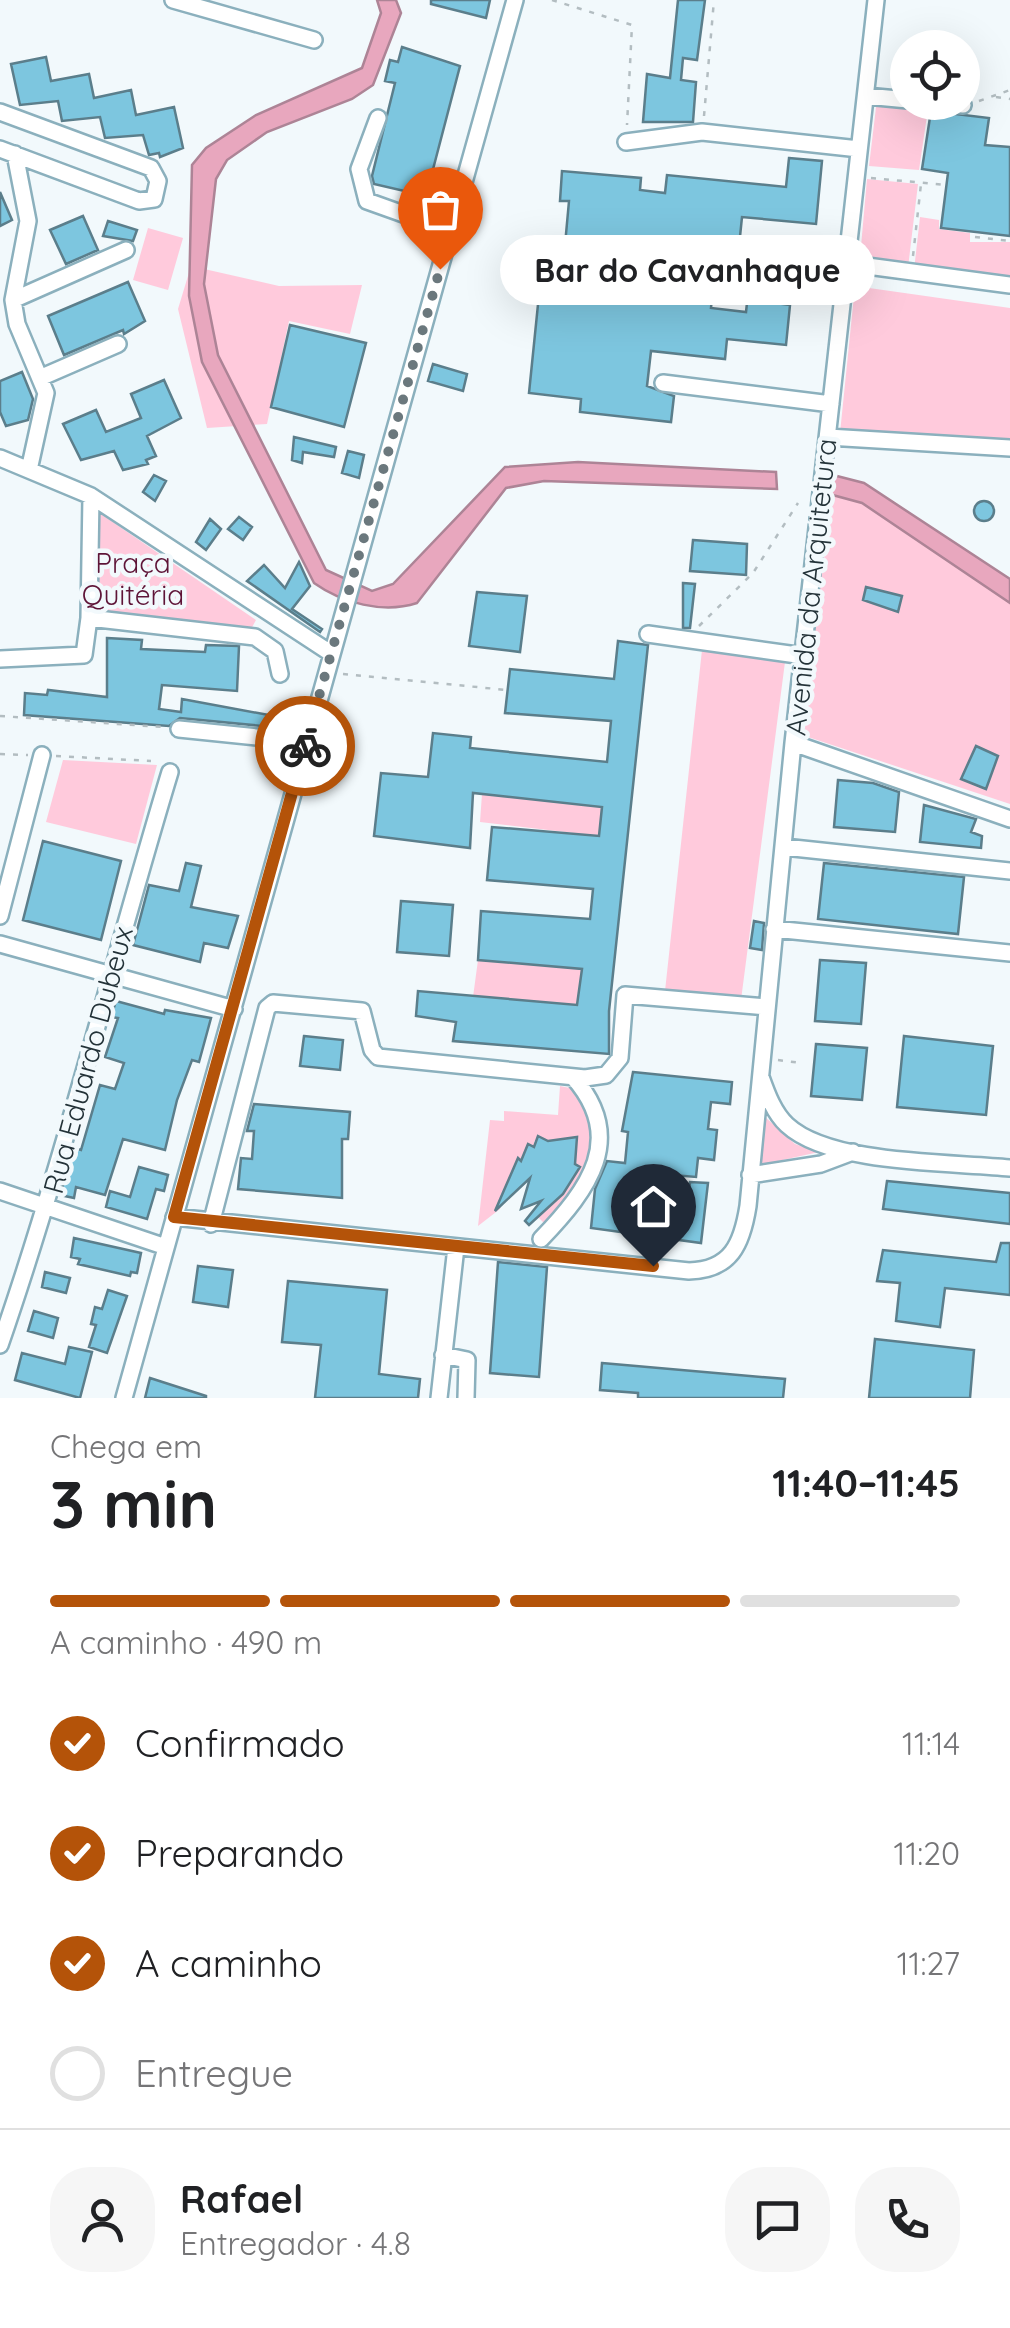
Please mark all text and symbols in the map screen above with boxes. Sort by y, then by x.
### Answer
map controls [890,30,980,120]
button: locate [890,30,980,120]
pin [398,167,483,270]
icon: bag [413,182,468,237]
callout: Bar do Cavanhaque [500,234,875,304]
text: Bar do Cavanhaque [534,250,841,290]
street label: Avenida da Arquitetura [778,437,843,737]
park label: Praça Quitéria [82,545,184,612]
courier [255,696,355,796]
icon: bike [278,719,333,774]
street label: Rua Eduardo Dubeux [35,922,140,1197]
pin [611,1164,696,1267]
icon: home [626,1179,681,1234]
text: Chega em [50,1426,202,1466]
text: 11:40–11:45 [772,1459,960,1507]
text: 3 min [50,1463,217,1544]
text: A caminho · 490 m [50,1622,322,1662]
icon: check [50,1716,105,1771]
text: Confirmado [135,1719,345,1767]
text: 11:14 [902,1723,960,1763]
icon: check [50,1826,105,1881]
text: Preparando [135,1829,344,1877]
text: 11:20 [894,1833,960,1873]
icon: check [50,1936,105,1991]
text: A caminho [135,1939,322,1987]
text: 11:27 [897,1943,960,1983]
text: Entregue [135,2049,293,2097]
button: person [50,2167,155,2272]
button: chat [725,2167,830,2272]
button: phone [855,2167,960,2272]
text: Rafael [180,2175,303,2223]
text: Entregador · 4.8 [180,2223,411,2263]

